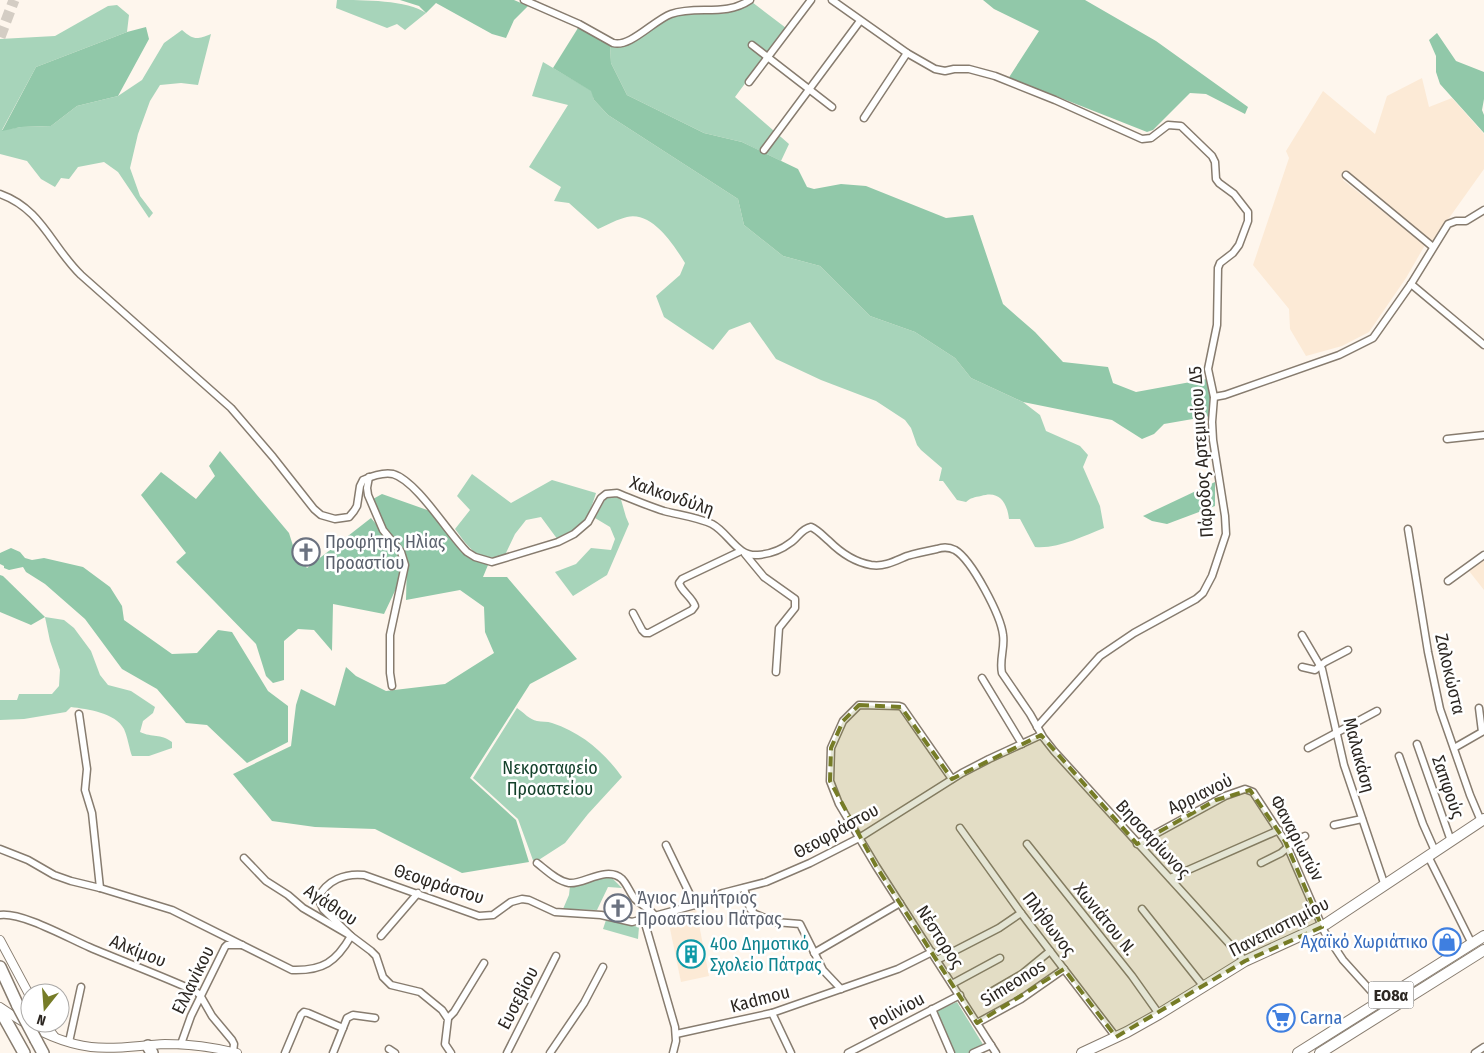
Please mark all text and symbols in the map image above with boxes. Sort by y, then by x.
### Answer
street label: Πάροδος Αρτεμισίου Δ5 [1184,365,1218,539]
street label: Χαλκονδύλη [627,471,717,521]
place label: Προφήτης Ηλίας Προαστίου [325,531,446,574]
church icon: Προφήτης Ηλίας Προαστίου [291,537,321,567]
street label: Ζαλοκώστα [1430,631,1470,717]
street label: Μαλακάση [1338,715,1380,795]
street label: Σαπφούς [1427,753,1469,822]
park label: Νεκροταφείο Προαστείου [502,757,598,800]
street label: Αρριανού [1164,769,1236,819]
street label: Φαναριωτών [1265,791,1329,885]
street label: Βησσαρίωνος [1111,795,1195,883]
street label: Θεοφράστου [790,799,882,863]
street label: Θεοφράστου [391,859,487,909]
street label: Χωνιάτου Ν. [1069,878,1141,960]
street label: Αγάθιου [300,880,362,930]
place label: Άγιος Δημήτριος Προαστείου Πάτρας [637,887,782,930]
street label: Πλήθωνος [1018,887,1081,961]
street label: Πανεπιστημίου [1225,892,1333,962]
church icon: Άγιος Δημήτριος Προαστείου Πάτρας [603,893,633,923]
street label: Νέστορος [912,901,969,973]
shop icon: Αχαϊκό Χωριάτικο [1432,927,1462,957]
street label: Αλκίμου [107,930,169,972]
place label: Αχαϊκό Χωριάτικο [1301,931,1428,953]
place label: 40ο Δημοτικό Σχολείο Πάτρας [710,933,822,976]
building icon: 40ο Δημοτικό Σχολείο Πάτρας [676,939,706,969]
street label: Ελλανίκου [167,942,219,1018]
street label: Simeonos [977,954,1050,1011]
street label: Ευσεβίου [493,963,543,1033]
street label: Kadmou [728,981,792,1017]
road number: ΕΟ8α [1368,982,1414,1008]
north arrow [20,983,70,1033]
street label: Poliviou [866,987,928,1035]
supermarket icon: Carna [1266,1003,1296,1033]
place label: Carna [1300,1007,1343,1029]
text: N [35,1011,48,1029]

